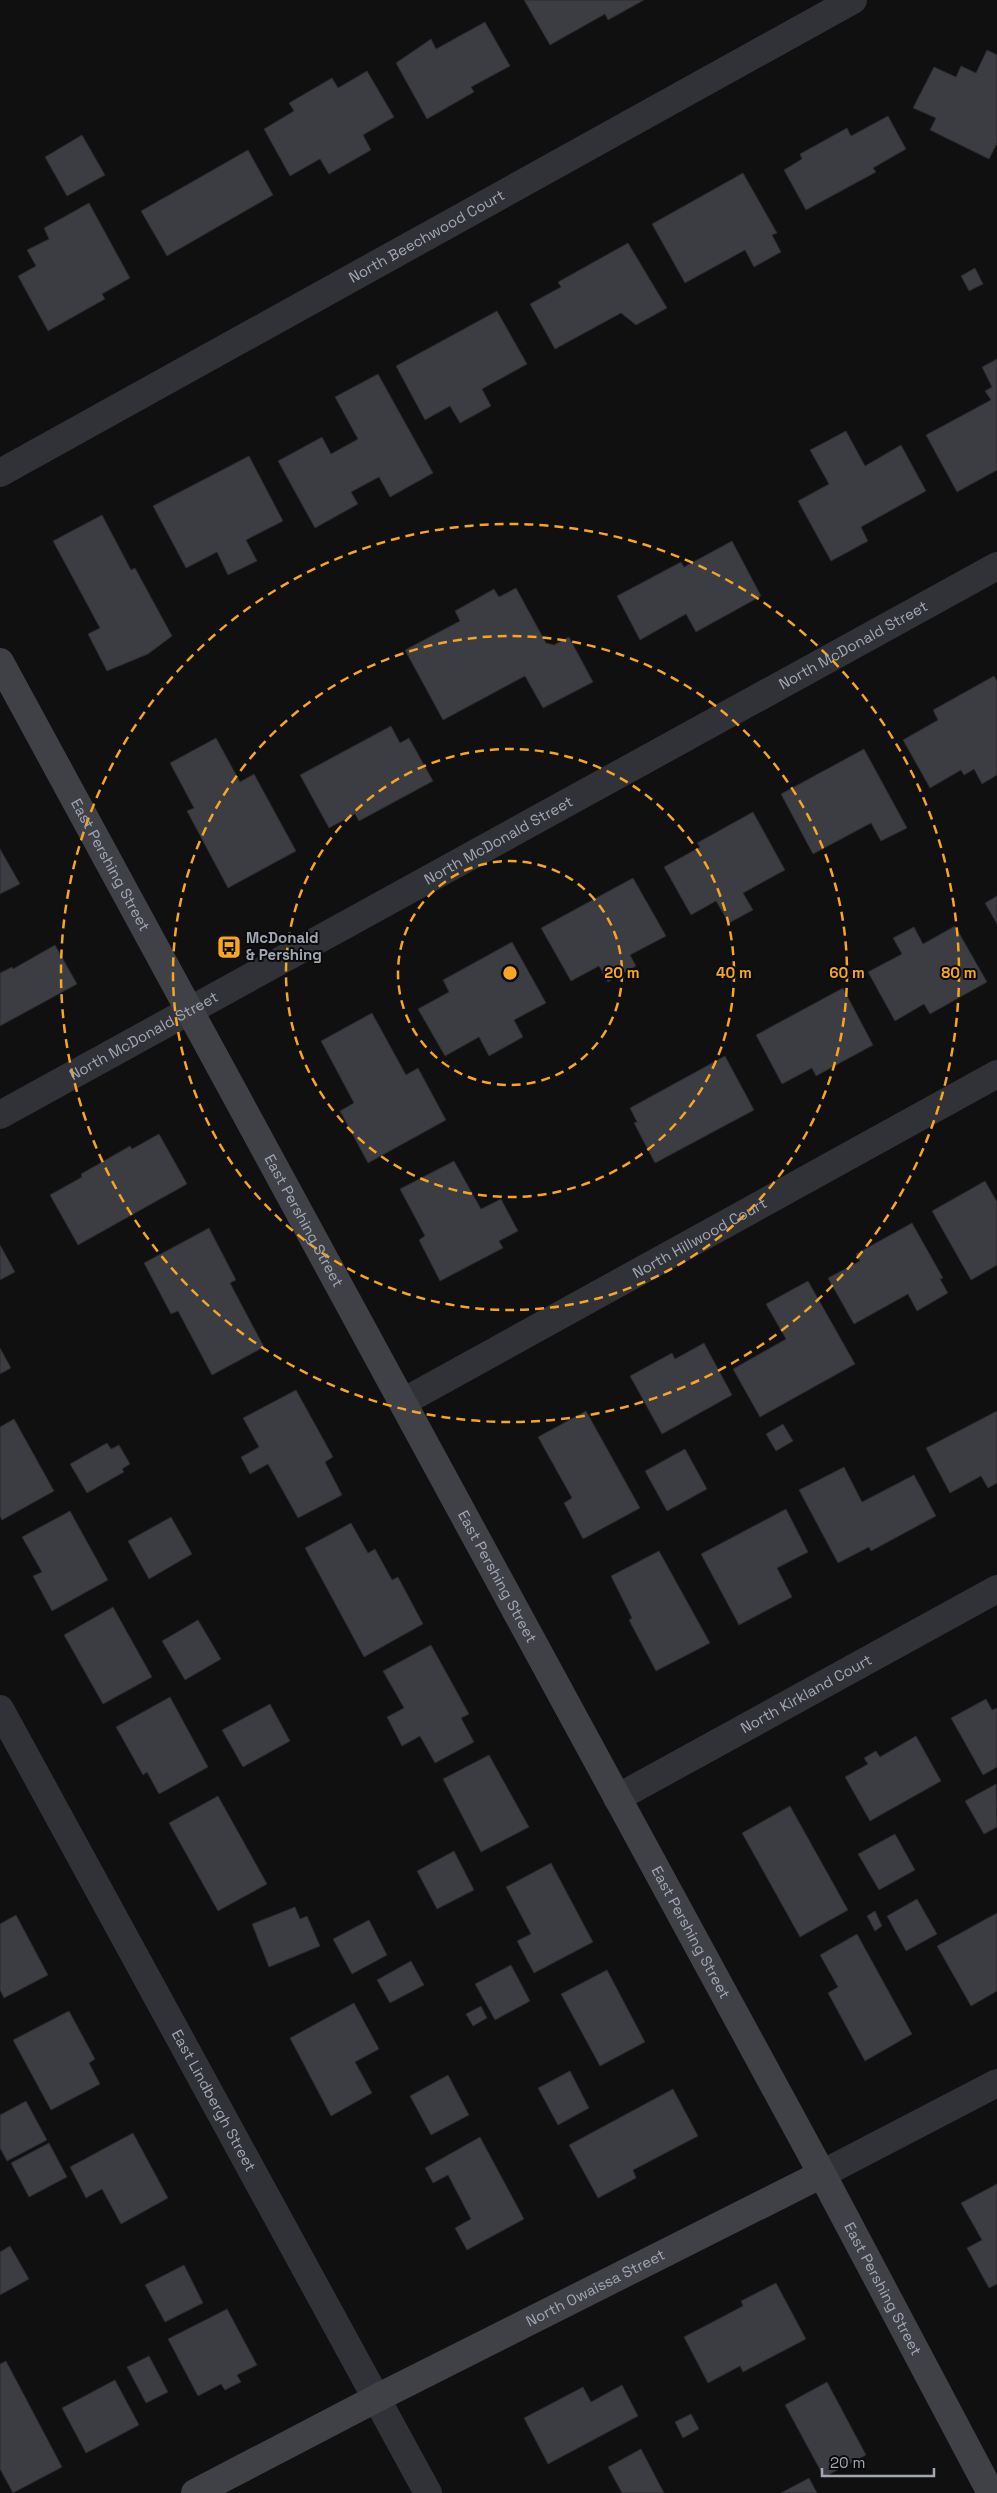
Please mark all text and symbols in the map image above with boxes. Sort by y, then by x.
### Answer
street label: North Beechwood Court [345,185,508,287]
street label: North McDonald Street [775,596,931,693]
street label: North McDonald Street [420,791,576,889]
street label: East Pershing Street [67,795,155,934]
place label: McDonald & Pershing [246,928,322,964]
bus stop icon: McDonald & Pershing [216,934,242,960]
text: 20 m [604,963,640,982]
text: 40 m [716,963,752,982]
text: 60 m [829,963,865,982]
text: 80 m [941,963,977,982]
centre of rings [501,964,519,982]
street label: North McDonald Street [66,987,221,1084]
street label: East Pershing Street [260,1151,348,1290]
street label: North Hillwood Court [629,1193,770,1282]
street label: East Pershing Street [454,1507,541,1646]
street label: North Kirkland Court [737,1650,875,1737]
street label: East Pershing Street [647,1863,735,2002]
street label: East Lindbergh Street [168,2026,261,2175]
street label: East Pershing Street [840,2219,926,2359]
street label: North Owaissa Street [523,2245,668,2330]
scale bar [822,2446,934,2478]
text: 20 m [830,2453,865,2472]

